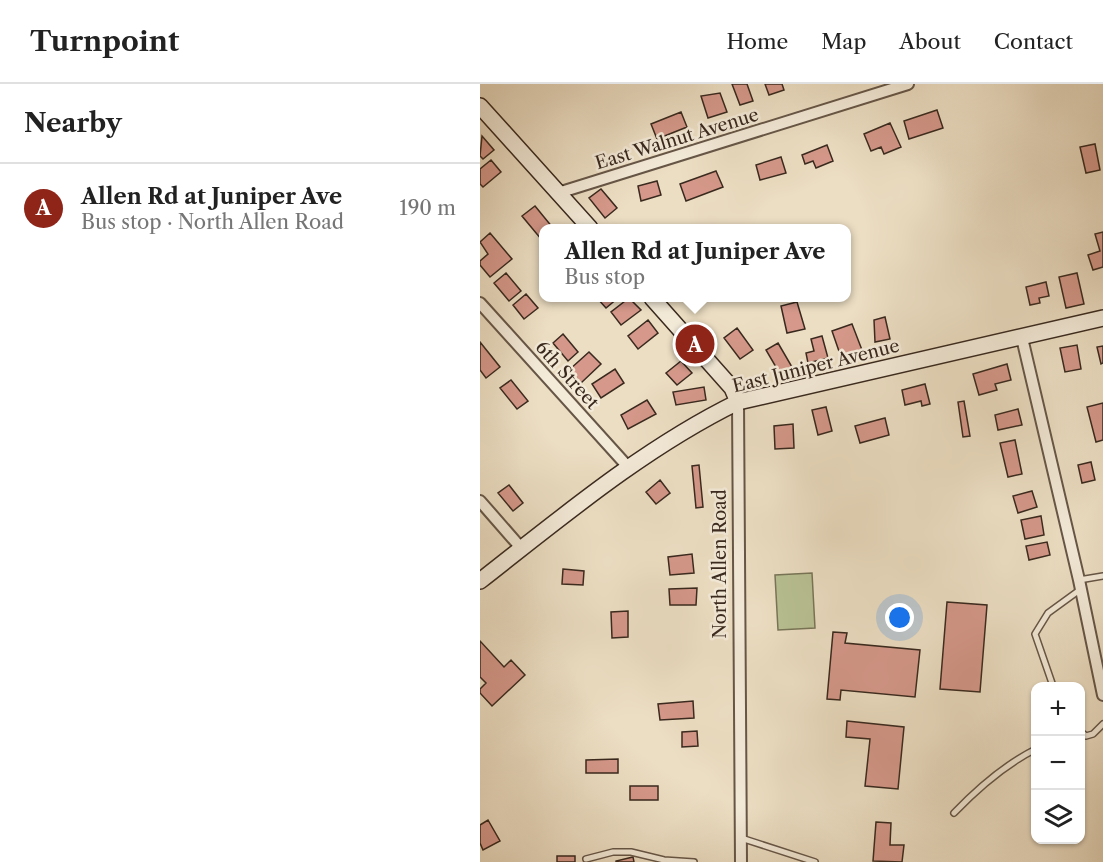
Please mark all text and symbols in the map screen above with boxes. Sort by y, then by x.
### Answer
text: Turnpoint [30,24,179,58]
text: Home [727,29,788,54]
text: Map [821,29,866,54]
text: About [899,29,961,54]
text: Contact [994,29,1073,54]
street label: East Walnut Avenue [593,104,761,174]
text: Nearby [24,107,122,139]
text: Allen Rd at Juniper Ave [81,183,342,210]
text: A [36,196,51,220]
text: 190 m [399,196,456,220]
text: Bus stop · North Allen Road [81,210,344,234]
popup [539,224,851,302]
text: Allen Rd at Juniper Ave [564,238,826,265]
text: Bus stop [564,265,645,289]
pin: A [676,322,714,366]
street label: East Juniper Avenue [730,335,902,397]
street label: 6th Street [531,336,604,414]
street label: North Allen Road [709,489,731,639]
your location [885,603,914,632]
map controls [1031,682,1085,844]
button: + [1031,682,1085,736]
button: − [1031,736,1085,790]
button: layers [1031,790,1085,844]

